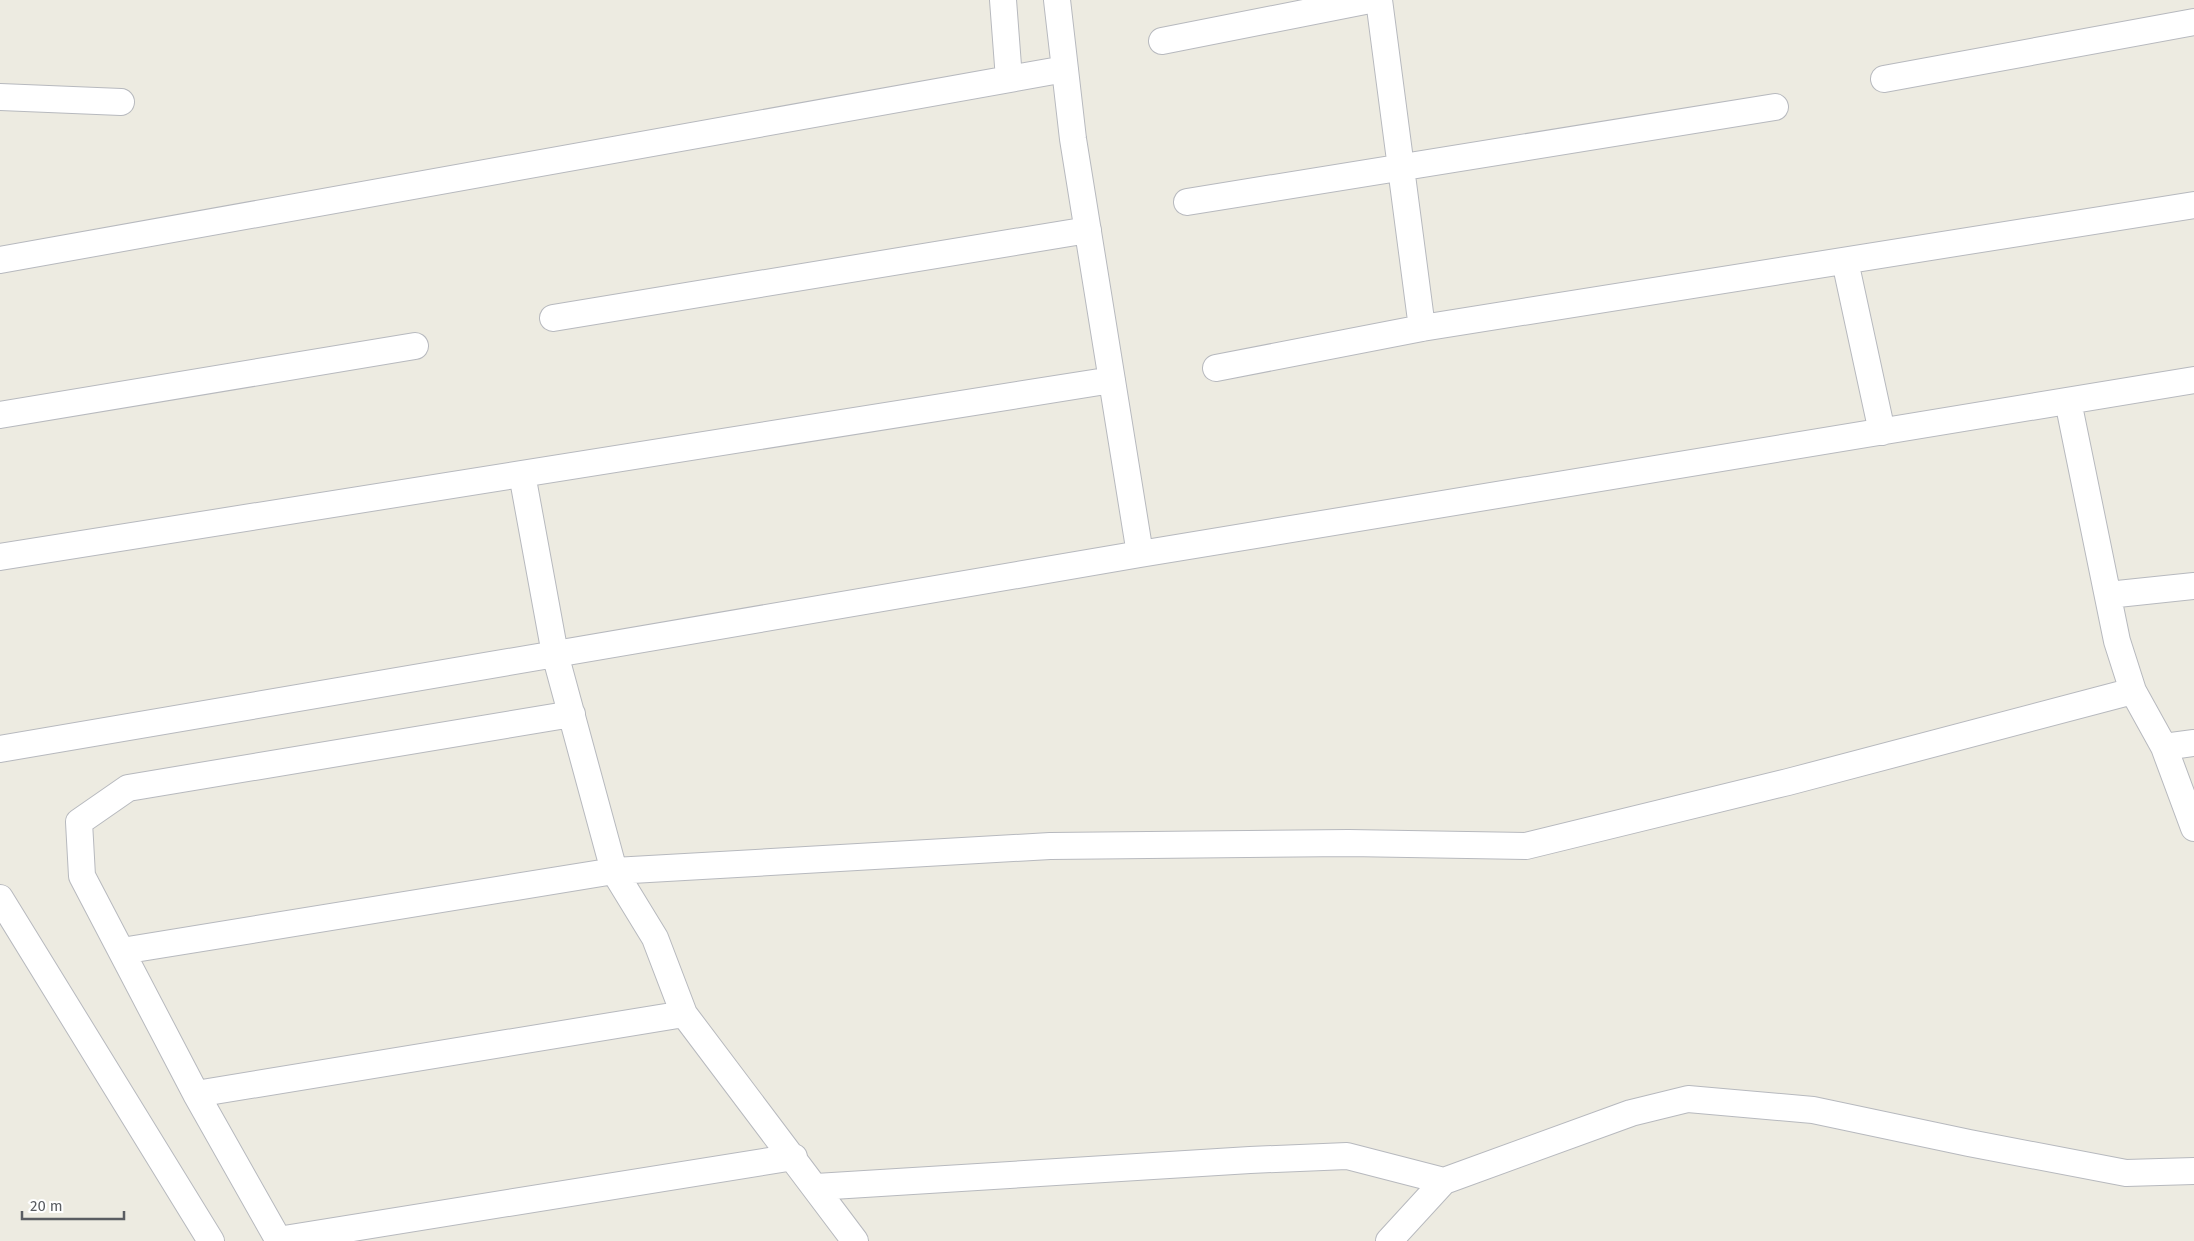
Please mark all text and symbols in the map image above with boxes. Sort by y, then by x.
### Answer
scale bar [22,1188,125,1220]
text: 20 m [30,1197,63,1215]

